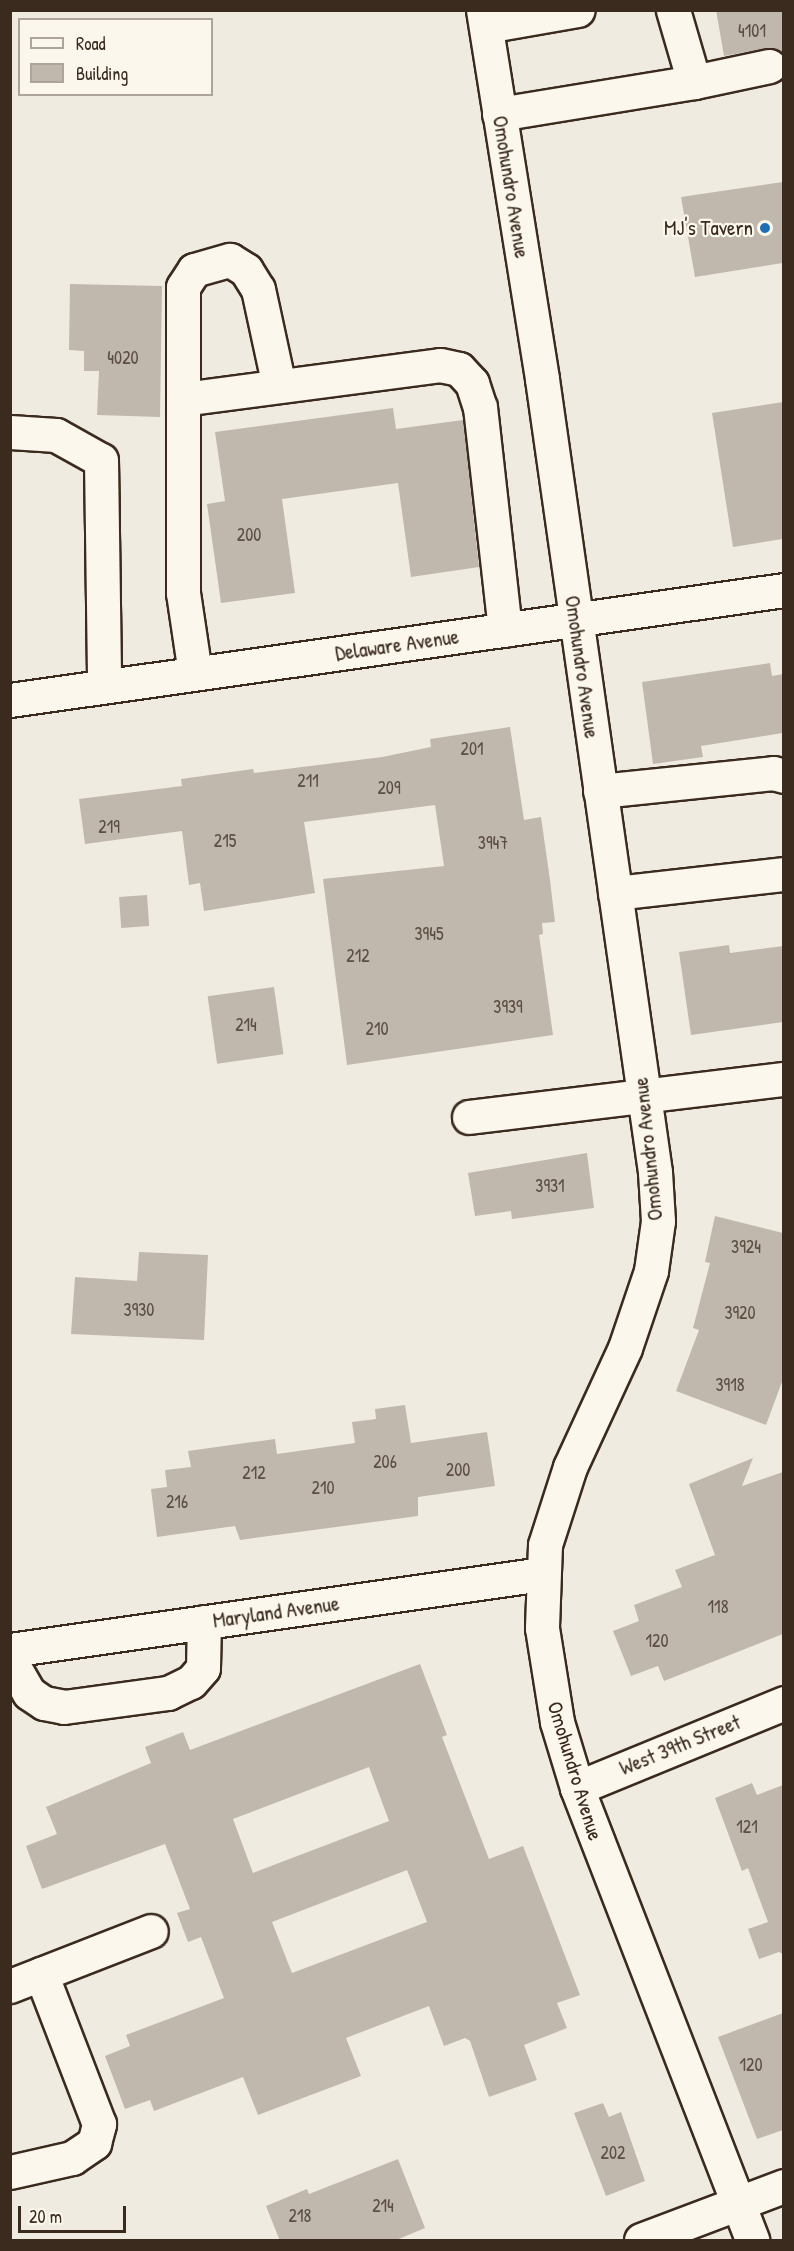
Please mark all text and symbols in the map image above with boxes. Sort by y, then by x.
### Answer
legend [18,18,213,96]
house number: 4101 [738,20,766,42]
text: Road [76,31,106,56]
text: Building [76,61,128,86]
street label: Omohundro Avenue [487,114,535,260]
place label: MJ's Tavern [664,215,753,241]
marker: MJ's Tavern [758,221,772,235]
house number: 4020 [107,347,139,369]
house number: 200 [237,524,261,546]
street label: Omohundro Avenue [560,594,604,740]
street label: Delaware Avenue [334,624,460,666]
house number: 201 [460,738,484,760]
house number: 211 [297,770,319,792]
house number: 209 [377,777,401,799]
house number: 219 [98,816,120,838]
house number: 215 [214,830,236,852]
house number: 3947 [478,832,508,854]
house number: 3945 [414,923,444,945]
house number: 212 [346,945,370,967]
house number: 3939 [493,996,523,1018]
house number: 214 [235,1014,257,1036]
house number: 210 [365,1018,389,1040]
street label: Omohundro Avenue [628,1076,668,1222]
house number: 3931 [535,1175,565,1197]
house number: 3924 [731,1236,761,1258]
house number: 3930 [124,1299,154,1321]
house number: 3920 [724,1302,756,1324]
house number: 3918 [716,1374,744,1396]
house number: 206 [373,1451,397,1473]
house number: 200 [446,1459,470,1481]
house number: 212 [242,1462,266,1484]
house number: 210 [311,1477,335,1499]
house number: 216 [166,1491,188,1513]
street label: Maryland Avenue [211,1591,341,1633]
house number: 118 [708,1596,728,1618]
house number: 120 [645,1630,669,1652]
street label: Omohundro Avenue [542,1698,608,1844]
street label: West 39th Street [616,1709,744,1781]
house number: 121 [736,1816,758,1838]
house number: 120 [739,2054,763,2076]
house number: 202 [601,2142,625,2164]
scale bar [21,2194,129,2232]
house number: 214 [372,2195,394,2217]
text: 20 m [29,2204,62,2229]
house number: 218 [289,2205,311,2227]

